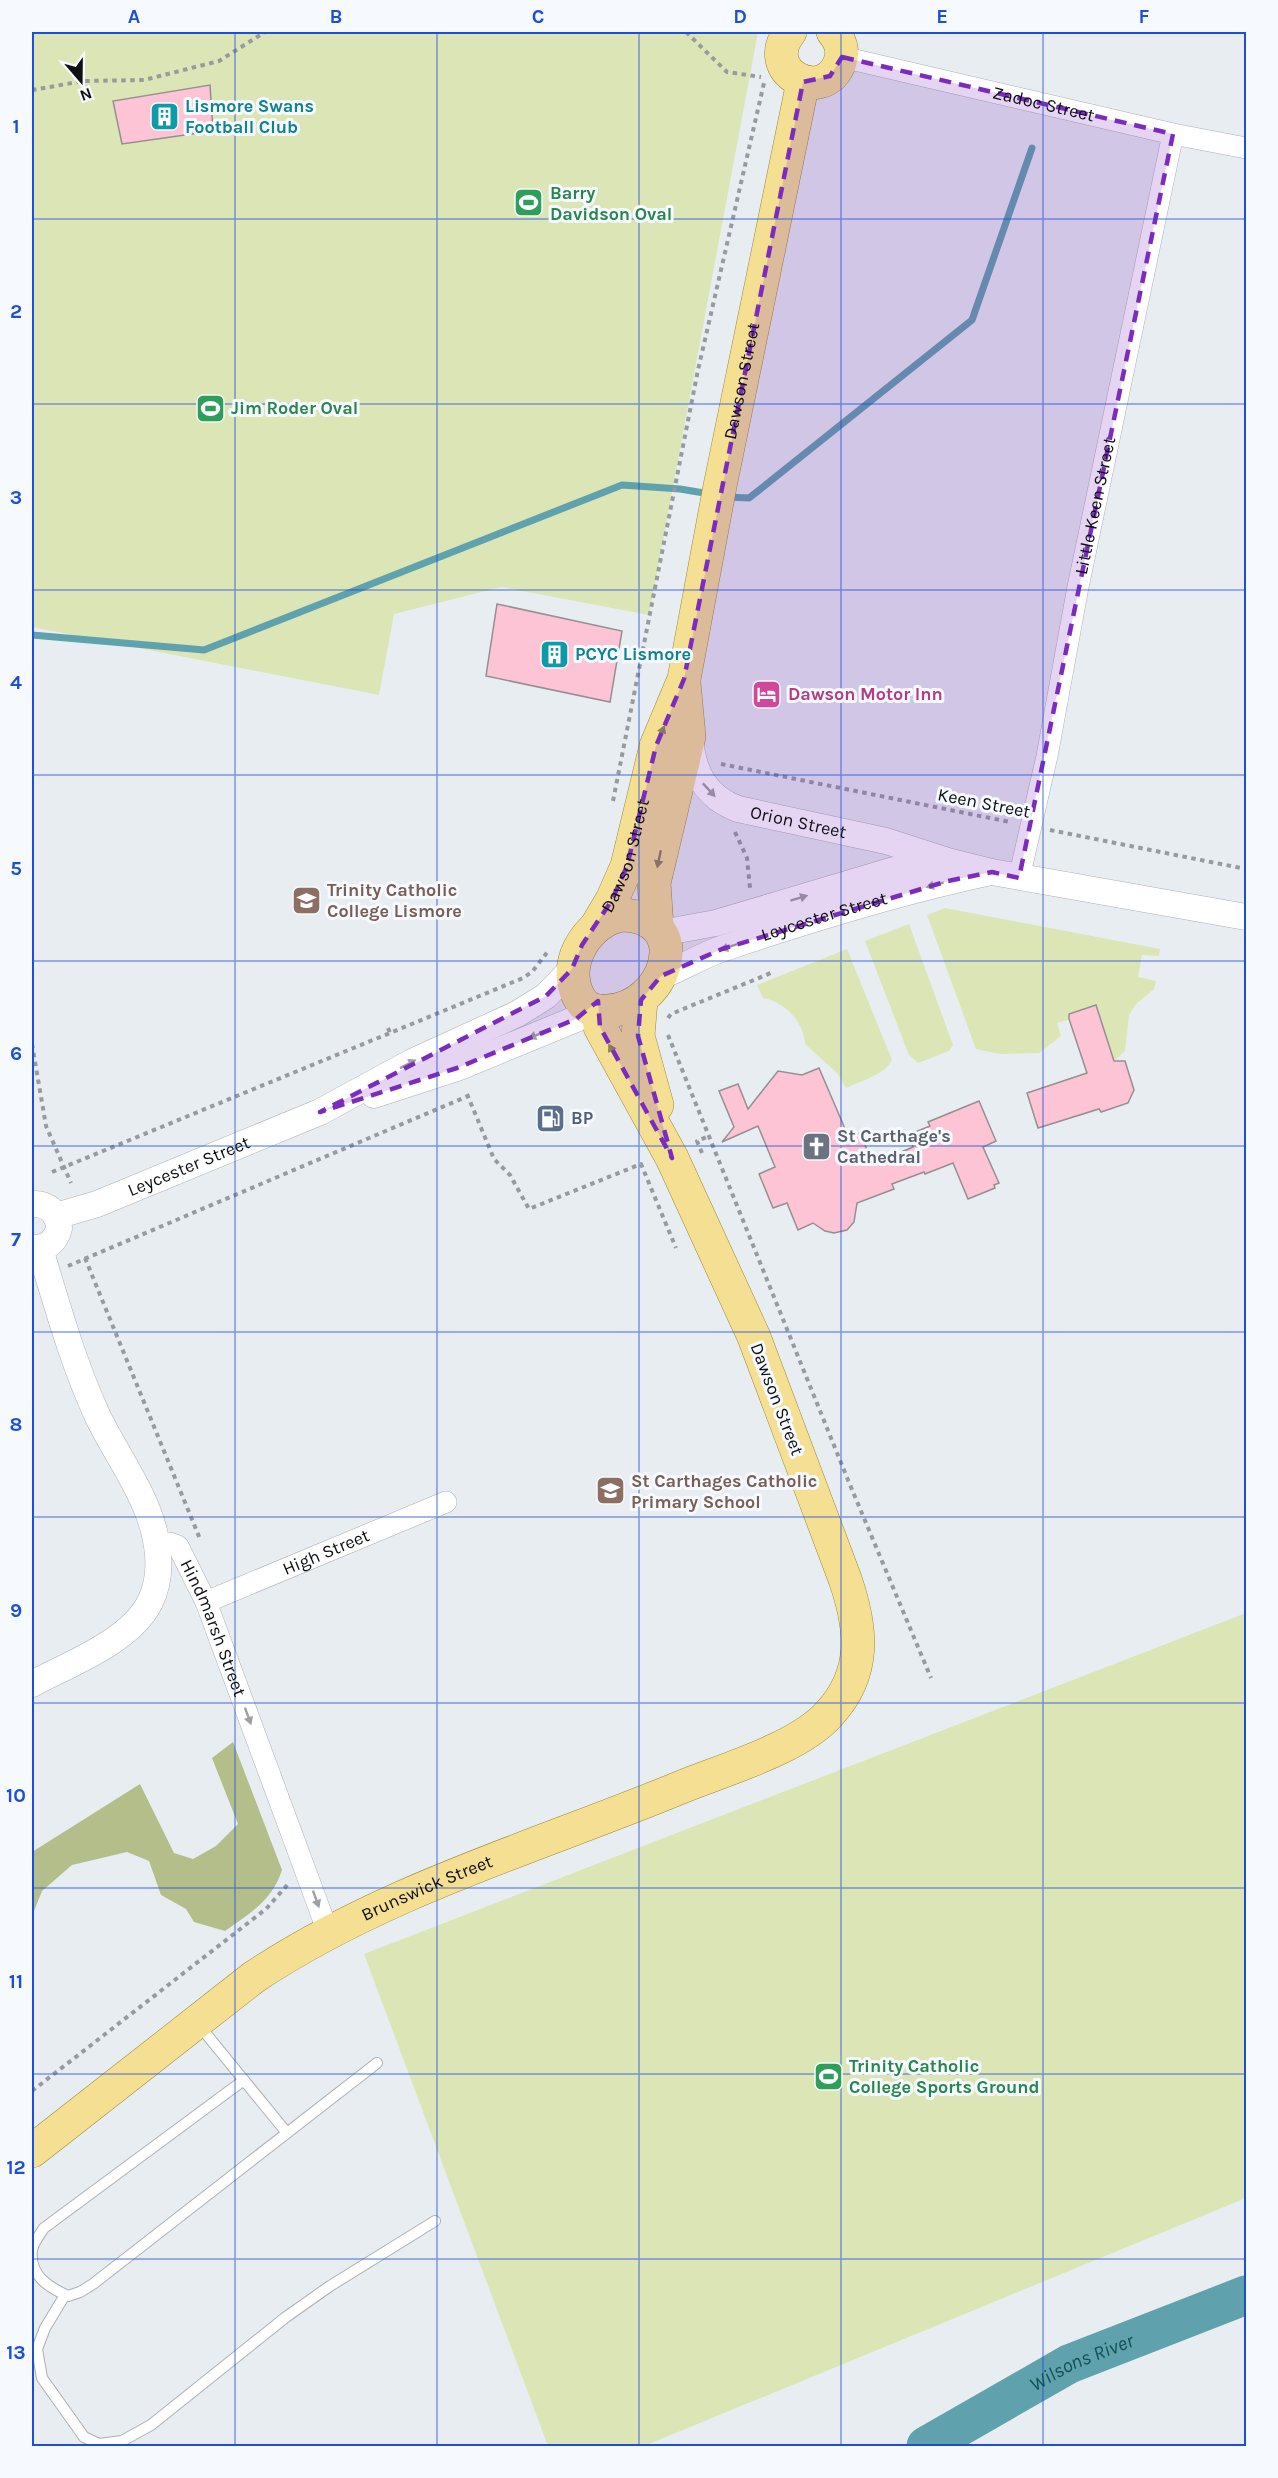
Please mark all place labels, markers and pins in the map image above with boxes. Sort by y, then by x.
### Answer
place label: Lismore Swans Football Club [185,95,314,138]
building icon: Lismore Swans Football Club [148,100,180,132]
place label: Barry Davidson Oval [550,182,672,225]
sports icon: Barry Davidson Oval [513,187,545,219]
sports icon: Jim Roder Oval [194,392,226,424]
place label: Jim Roder Oval [231,397,358,419]
building icon: PCYC Lismore [538,638,570,670]
place label: PCYC Lismore [575,643,691,665]
hotel icon: Dawson Motor Inn [751,678,783,710]
place label: Dawson Motor Inn [788,683,943,705]
place label: Trinity Catholic College Lismore [327,879,462,922]
school or university icon: Trinity Catholic College Lismore [290,884,322,916]
fuel station icon: BP [534,1102,566,1134]
place label: BP [571,1107,593,1129]
place label: St Carthage's Cathedral [837,1125,951,1168]
church icon: St Carthage's Cathedral [800,1130,832,1162]
place label: St Carthages Catholic Primary School [631,1470,817,1513]
school or university icon: St Carthages Catholic Primary School [594,1475,626,1507]
place label: Trinity Catholic College Sports Ground [849,2055,1040,2098]
sports icon: Trinity Catholic College Sports Ground [812,2060,844,2092]

